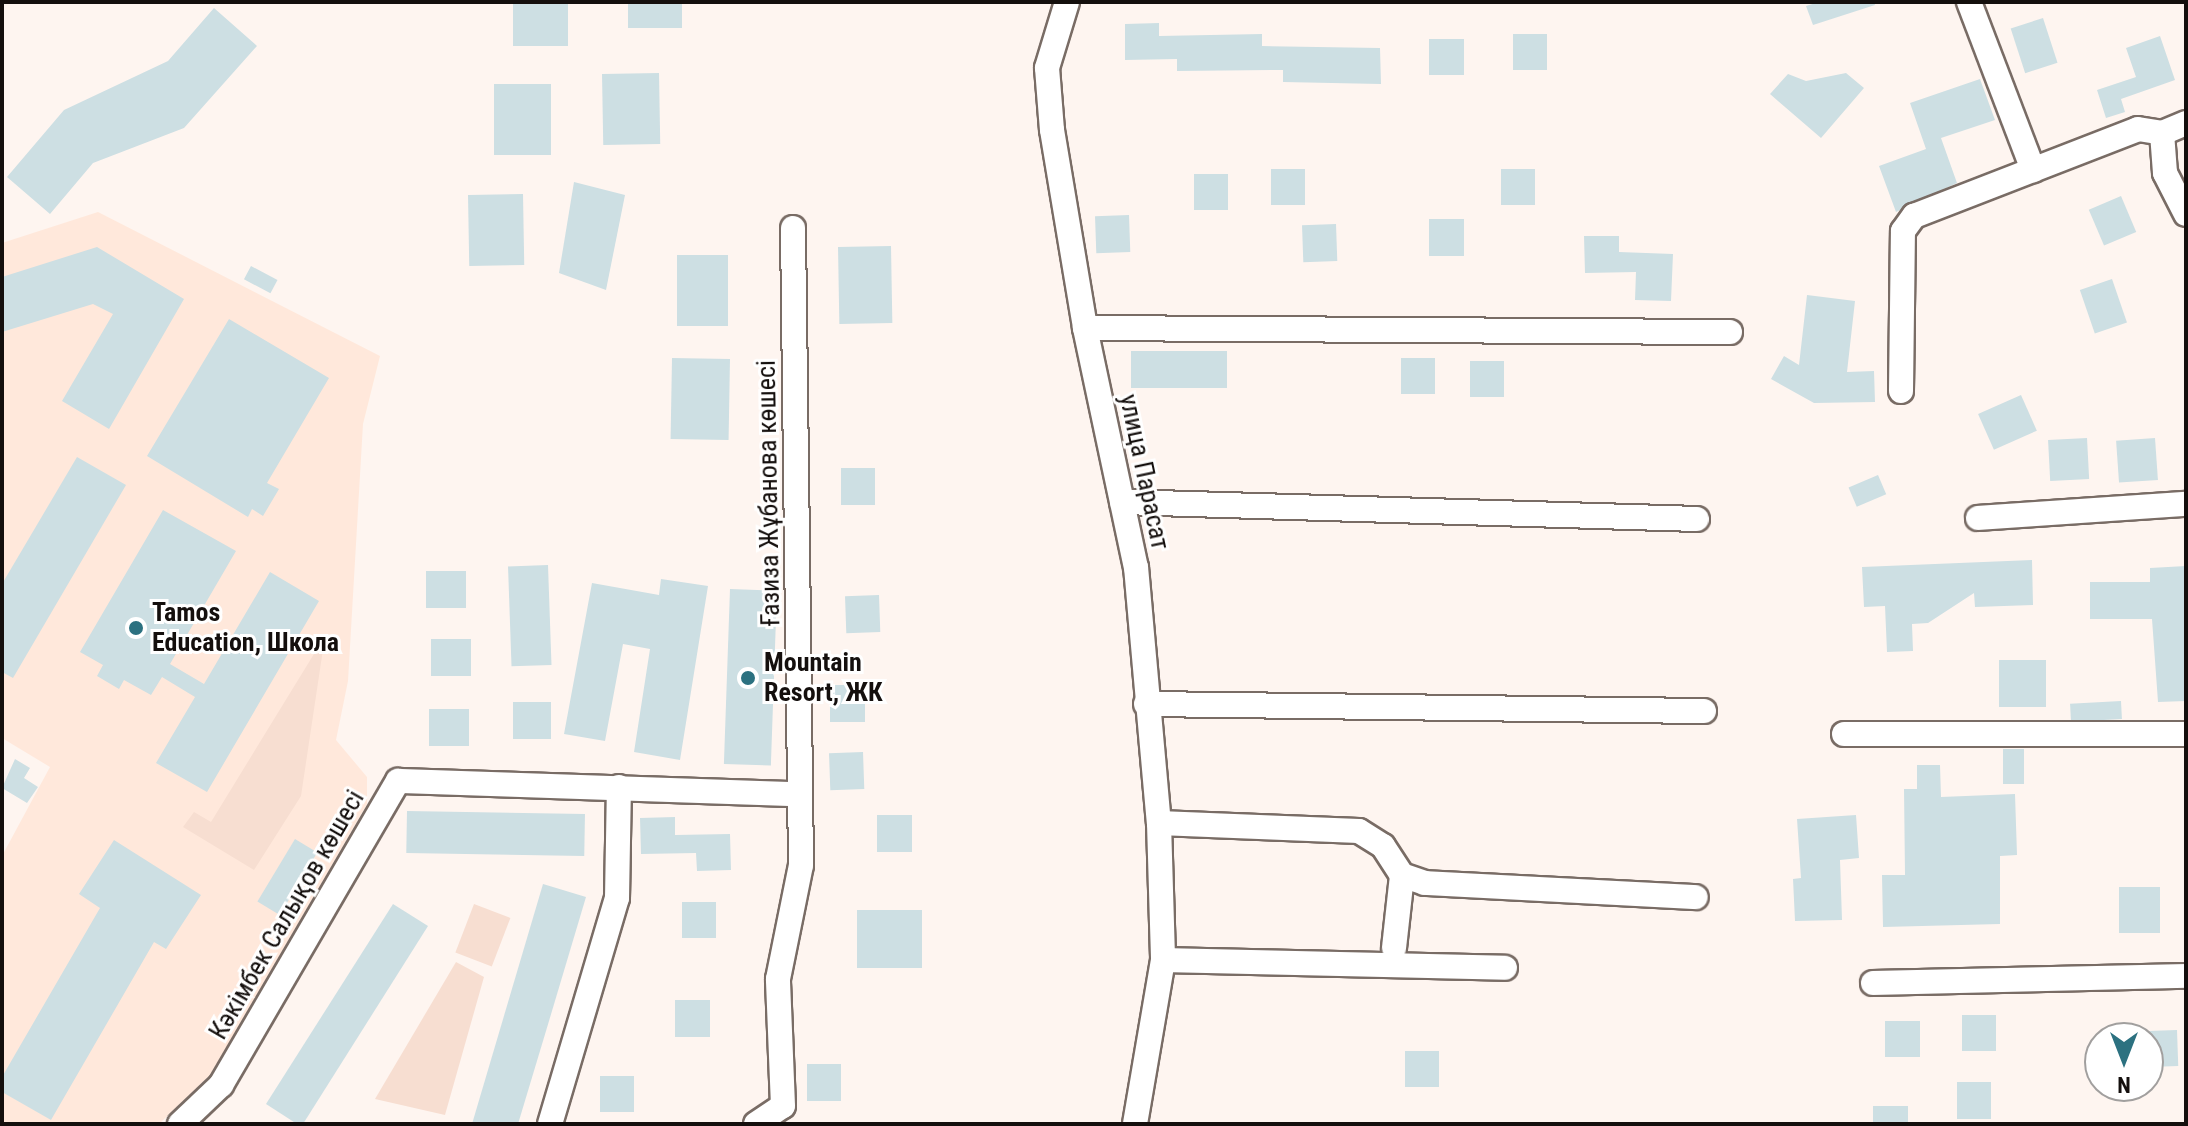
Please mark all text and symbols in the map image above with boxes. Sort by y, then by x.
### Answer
street label: Ғазиза Жұбанова көшесі [751,360,787,626]
street label: улица Парасат [1112,391,1176,553]
place label: Tamos Education, Школа [152,597,339,658]
marker: Tamos Education, Школа [127,619,145,637]
place label: Mountain Resort, ЖК [764,647,883,708]
marker: Mountain Resort, ЖК [739,669,757,687]
street label: Кәкімбек Салықов көшесі [203,785,371,1045]
north arrow [2084,1022,2164,1102]
text: N [2117,1072,2131,1097]

